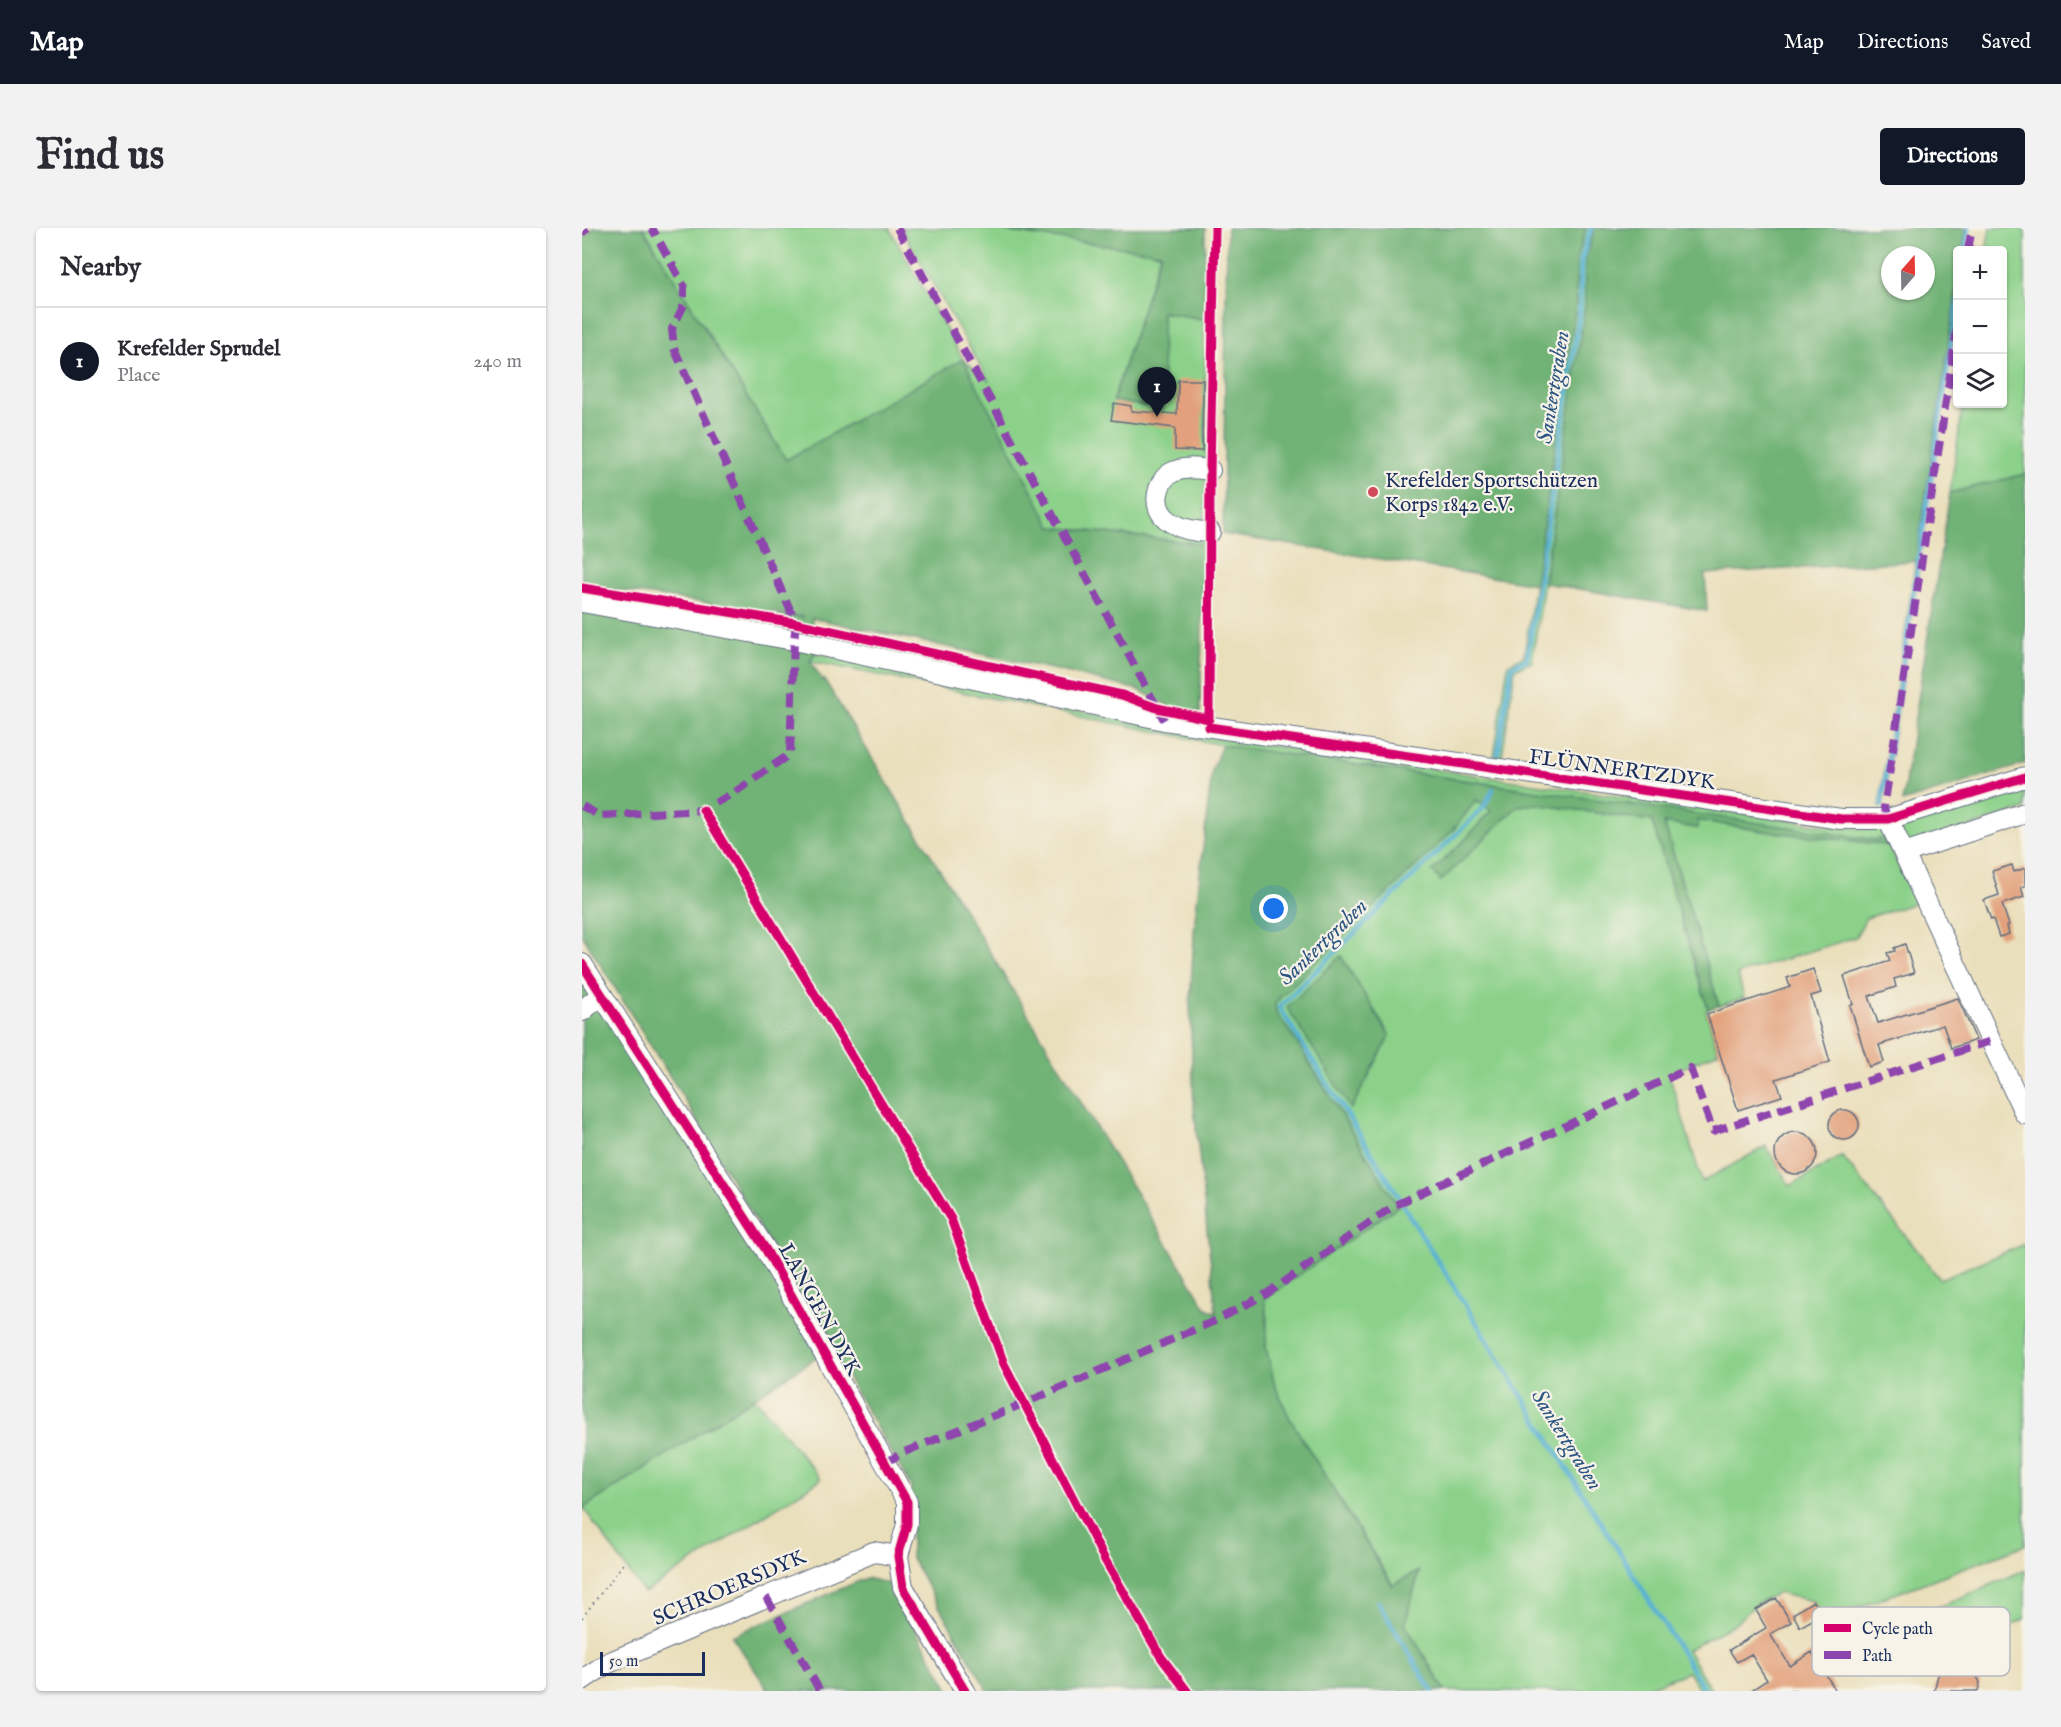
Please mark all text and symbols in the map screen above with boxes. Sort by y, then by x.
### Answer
text: Map [30,25,84,60]
text: Map [1784,29,1824,56]
text: Directions [1857,29,1948,56]
text: Saved [1981,29,2031,56]
button: Directions [1880,128,2025,185]
text: Find us [36,130,164,183]
north arrow [1881,246,1935,300]
map controls [1953,246,2007,408]
button: + [1953,246,2007,300]
text: Nearby [60,251,141,284]
button: − [1953,300,2007,354]
water label: Sankertgraben [1531,329,1577,446]
text: Krefelder Sprudel [117,335,280,363]
text: 1 [76,349,83,374]
text: 240 m [473,349,522,374]
button: layers [1953,354,2007,408]
text: Place [117,363,160,388]
pin: 1 [1138,368,1176,417]
place label: Krefelder Sportschützen Korps 1842 e.V. [1385,468,1598,519]
marker: Krefelder Sportschützen Korps 1842 e.V. [1366,485,1380,499]
street label: FLÜNNERTZDYK [1527,744,1718,797]
water label: Sankertgraben [1273,893,1374,992]
your location [1259,894,1288,923]
street label: LANGEN DYK [771,1239,867,1381]
water label: Sankertgraben [1524,1384,1608,1496]
street label: SCHROERSDYK [649,1544,811,1633]
legend [1812,1607,2010,1676]
text: Cycle path [1862,1620,1933,1640]
text: Path [1862,1647,1893,1667]
scale bar [600,1649,705,1676]
text: 50 m [609,1652,638,1672]

